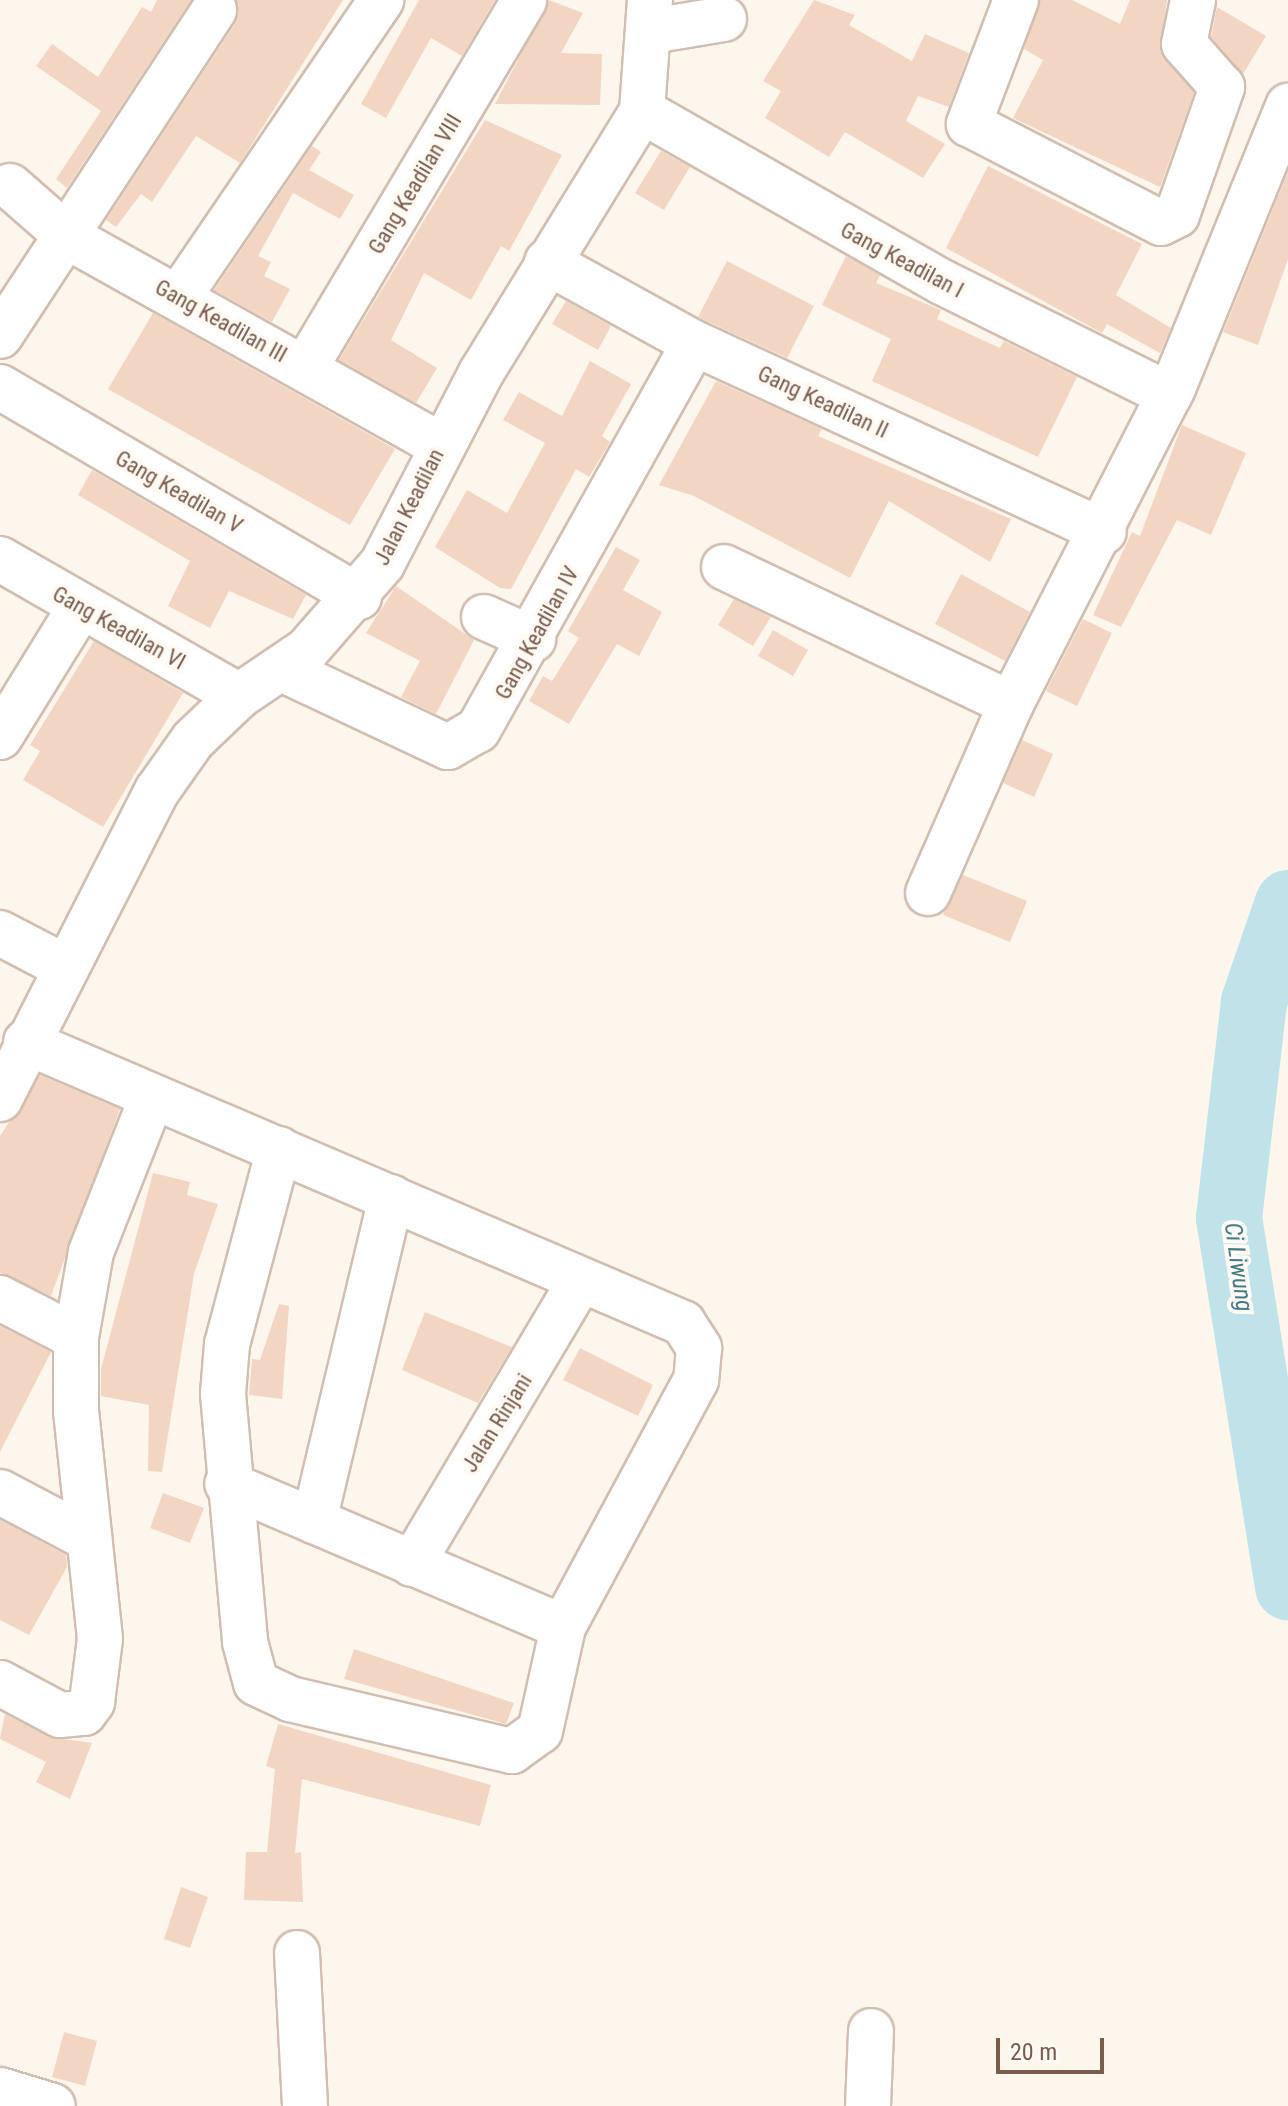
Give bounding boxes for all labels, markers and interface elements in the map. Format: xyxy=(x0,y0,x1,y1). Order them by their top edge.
street label: Gang Keadilan VIII xyxy=(363,109,467,259)
street label: Gang Keadilan I xyxy=(836,217,968,303)
street label: Gang Keadilan III xyxy=(151,274,291,368)
street label: Gang Keadilan II xyxy=(754,360,892,444)
street label: Jalan Keadilan xyxy=(368,444,450,570)
street label: Gang Keadilan V xyxy=(111,445,247,539)
street label: Gang Keadilan IV xyxy=(490,562,584,704)
street label: Gang Keadilan VI xyxy=(48,581,190,675)
water label: Ci Liwung xyxy=(1218,1221,1258,1313)
street label: Jalan Rinjani xyxy=(456,1369,538,1477)
scale bar xyxy=(1000,2022,1108,2072)
text: 20 m xyxy=(1010,2038,1057,2066)

